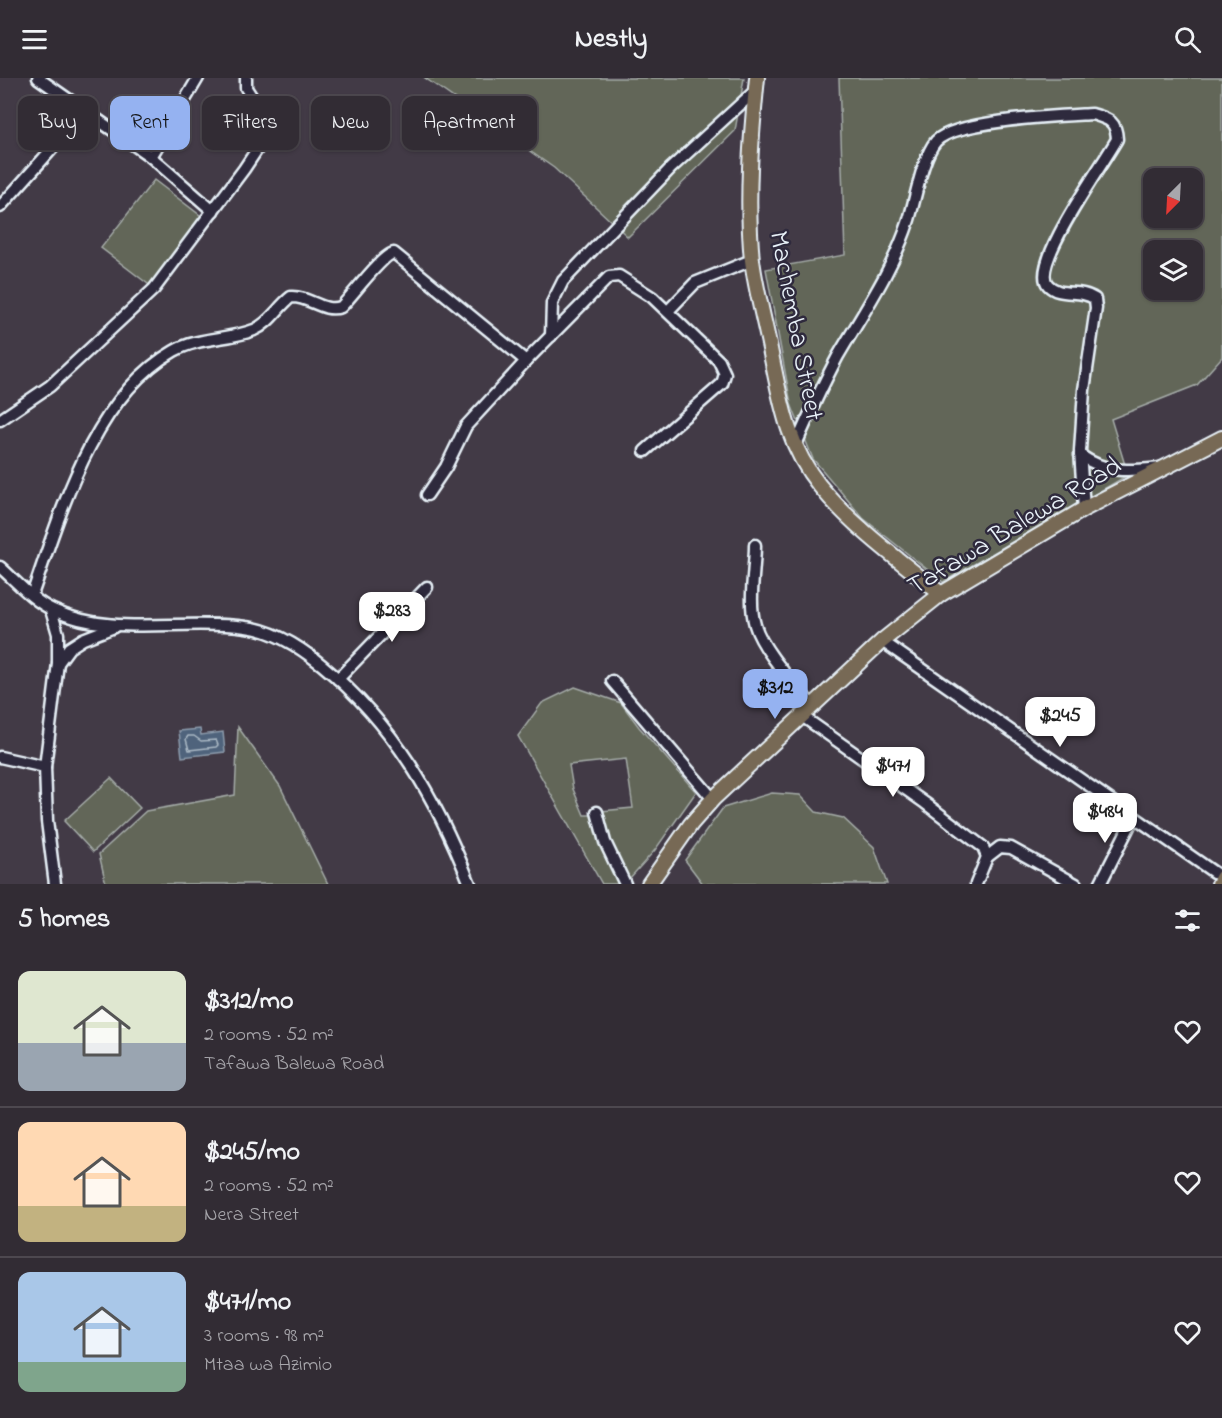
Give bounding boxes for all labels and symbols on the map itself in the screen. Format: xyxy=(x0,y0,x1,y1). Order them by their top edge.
north arrow xyxy=(1143,168,1203,228)
street label: Machemba Street xyxy=(757,228,833,424)
street label: Tafawa Balewa Road xyxy=(901,448,1129,606)
pin: $283 xyxy=(356,592,428,643)
pin: $312 xyxy=(739,669,811,720)
pin: $245 xyxy=(1024,697,1096,748)
pin: $471 xyxy=(857,747,929,798)
pin: $484 xyxy=(1069,793,1141,844)

